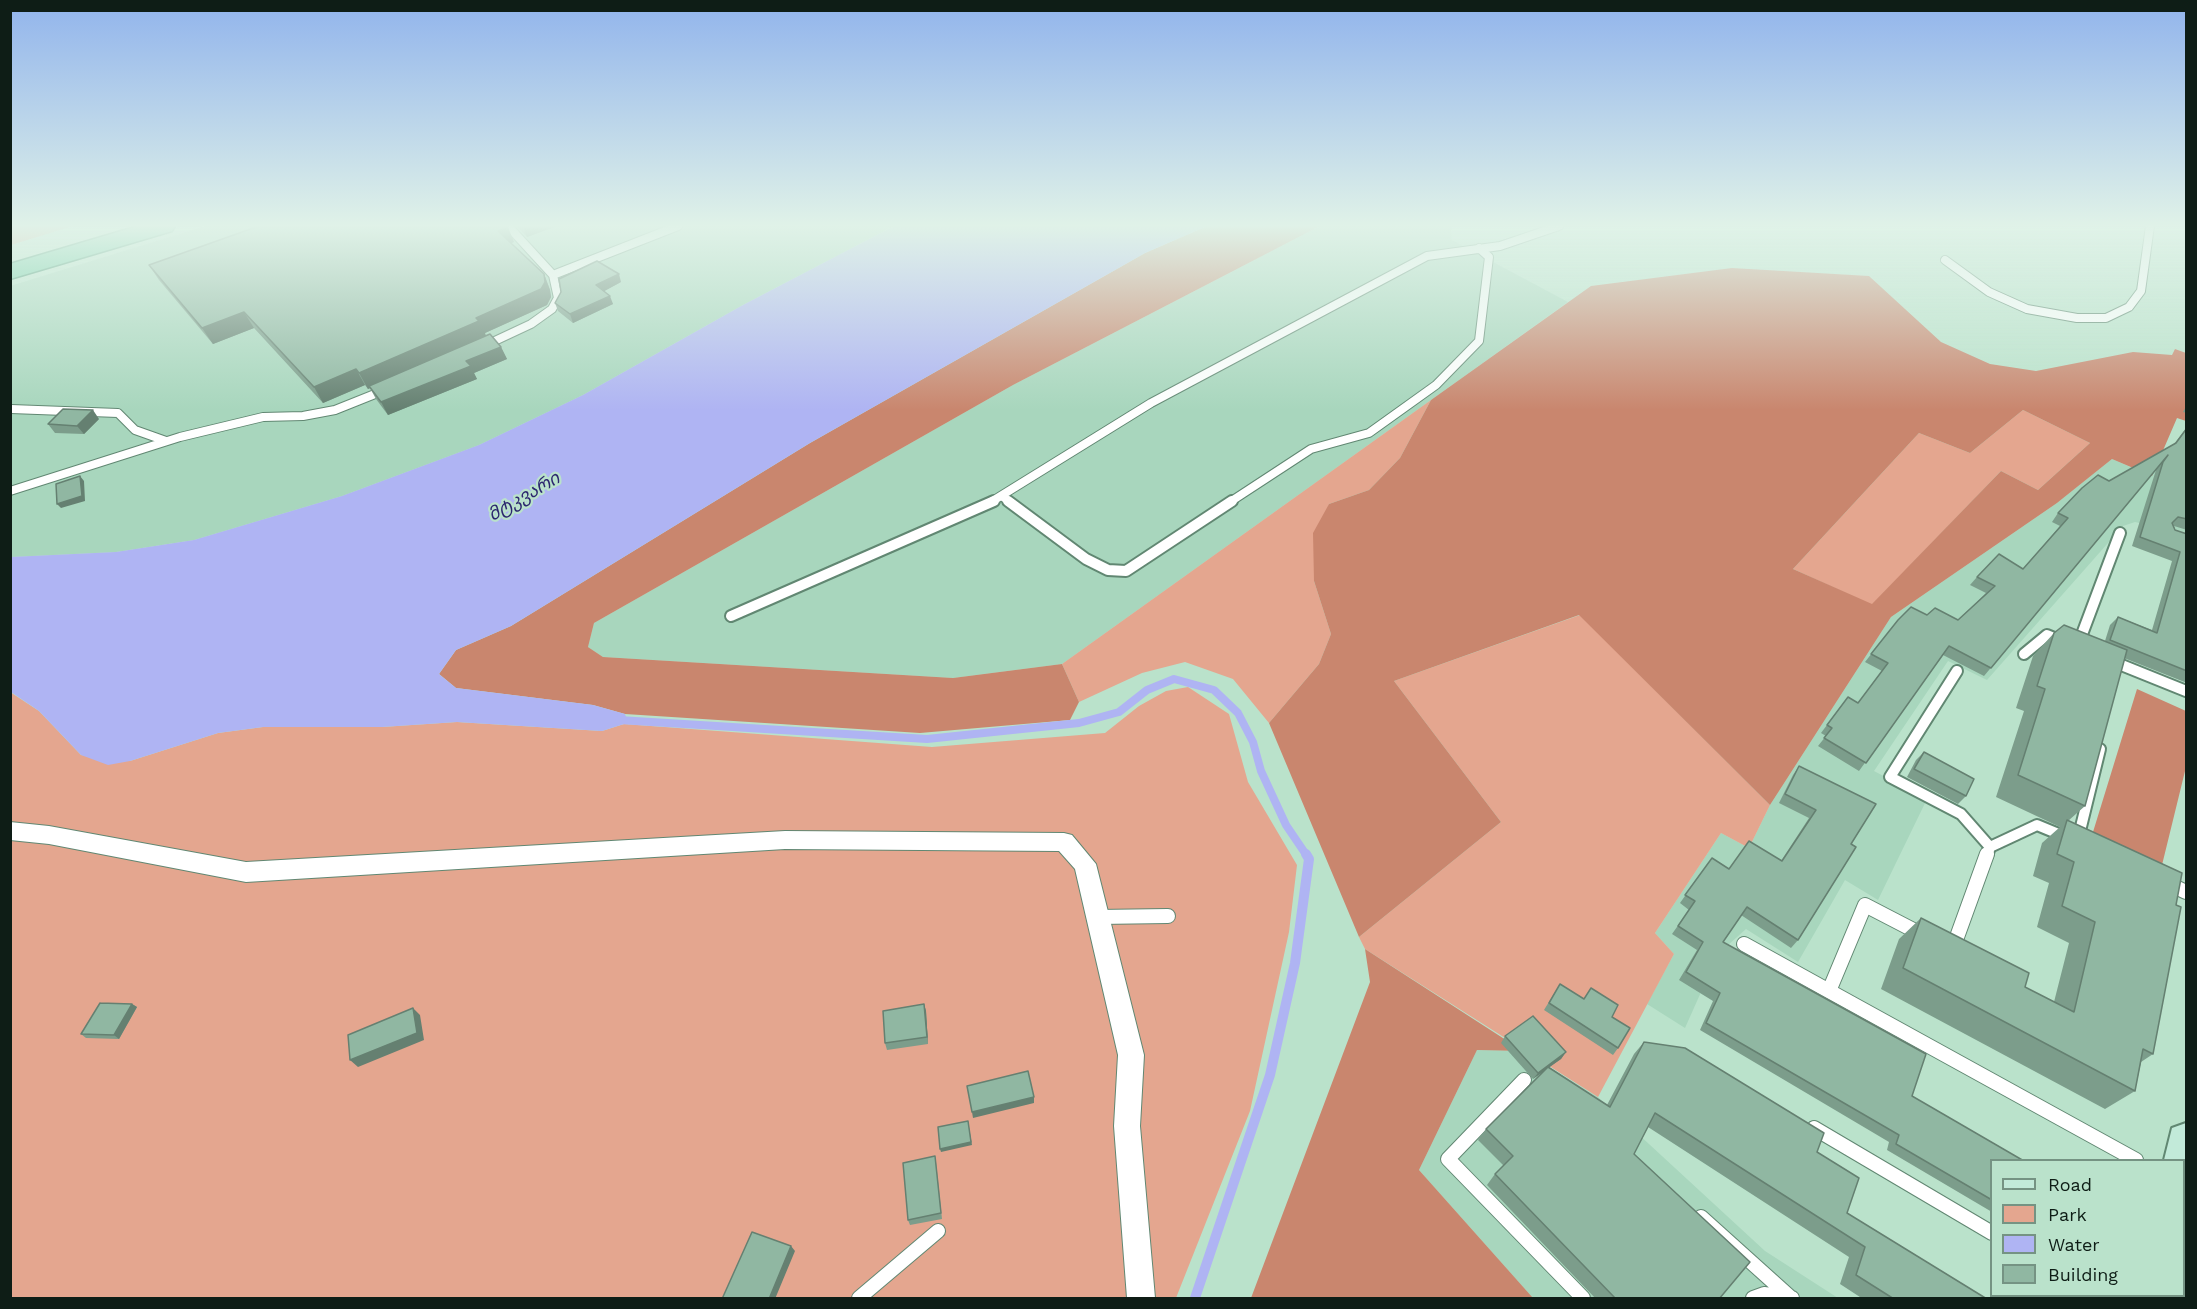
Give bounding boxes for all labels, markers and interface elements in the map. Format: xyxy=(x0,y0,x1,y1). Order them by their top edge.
water label: მტკვარი xyxy=(484,468,564,526)
legend xyxy=(1990,1159,2185,1297)
text: Road xyxy=(2048,1174,2092,1195)
text: Park xyxy=(2048,1204,2087,1225)
text: Water xyxy=(2048,1234,2100,1255)
text: Building xyxy=(2048,1264,2118,1285)

